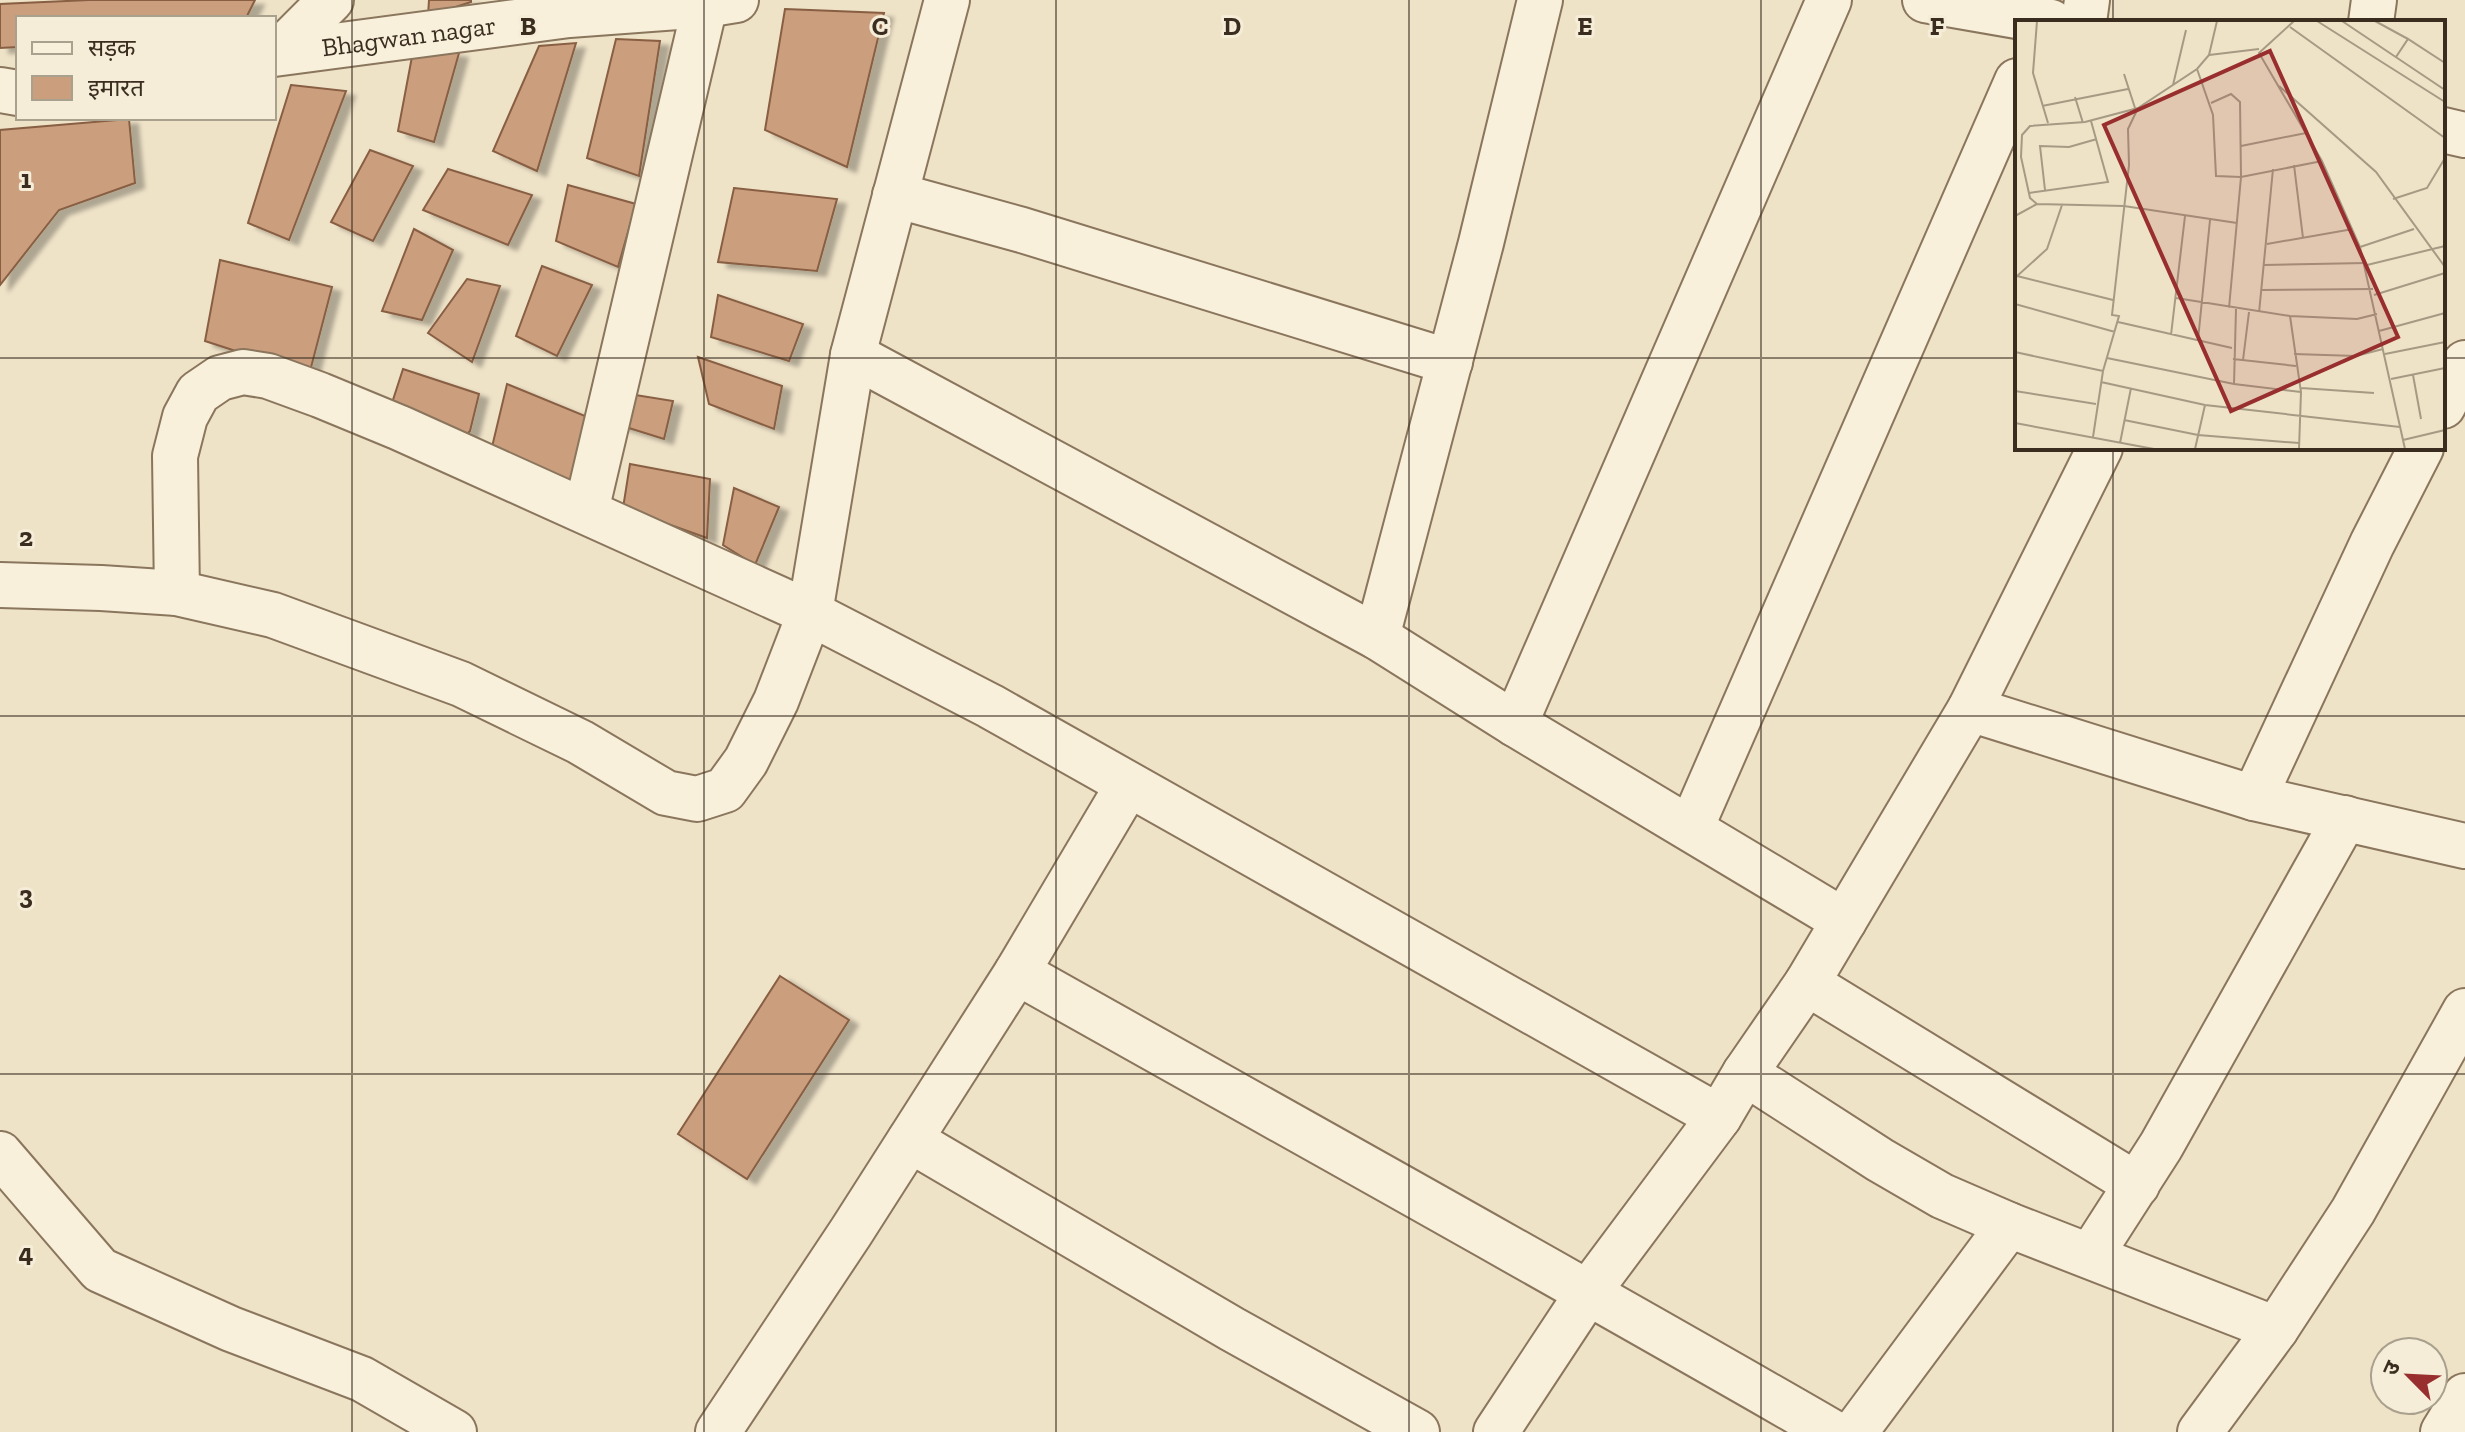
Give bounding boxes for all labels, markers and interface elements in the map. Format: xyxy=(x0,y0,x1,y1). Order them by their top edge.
street label: Bhagwan nagar xyxy=(320,9,498,64)
text: B xyxy=(520,10,536,42)
text: C xyxy=(872,10,888,42)
text: D xyxy=(1223,10,1241,42)
text: E xyxy=(1577,10,1593,42)
text: F xyxy=(1930,10,1945,42)
legend xyxy=(16,16,276,120)
inset map xyxy=(2015,20,2445,450)
text: सड़क xyxy=(88,33,136,62)
text: इमारत xyxy=(88,73,145,102)
text: 1 xyxy=(21,163,32,195)
text: 2 xyxy=(19,521,33,553)
text: 3 xyxy=(19,879,33,911)
text: 4 xyxy=(19,1237,34,1269)
north arrow xyxy=(2369,1336,2449,1416)
text: उ xyxy=(2376,1356,2407,1379)

